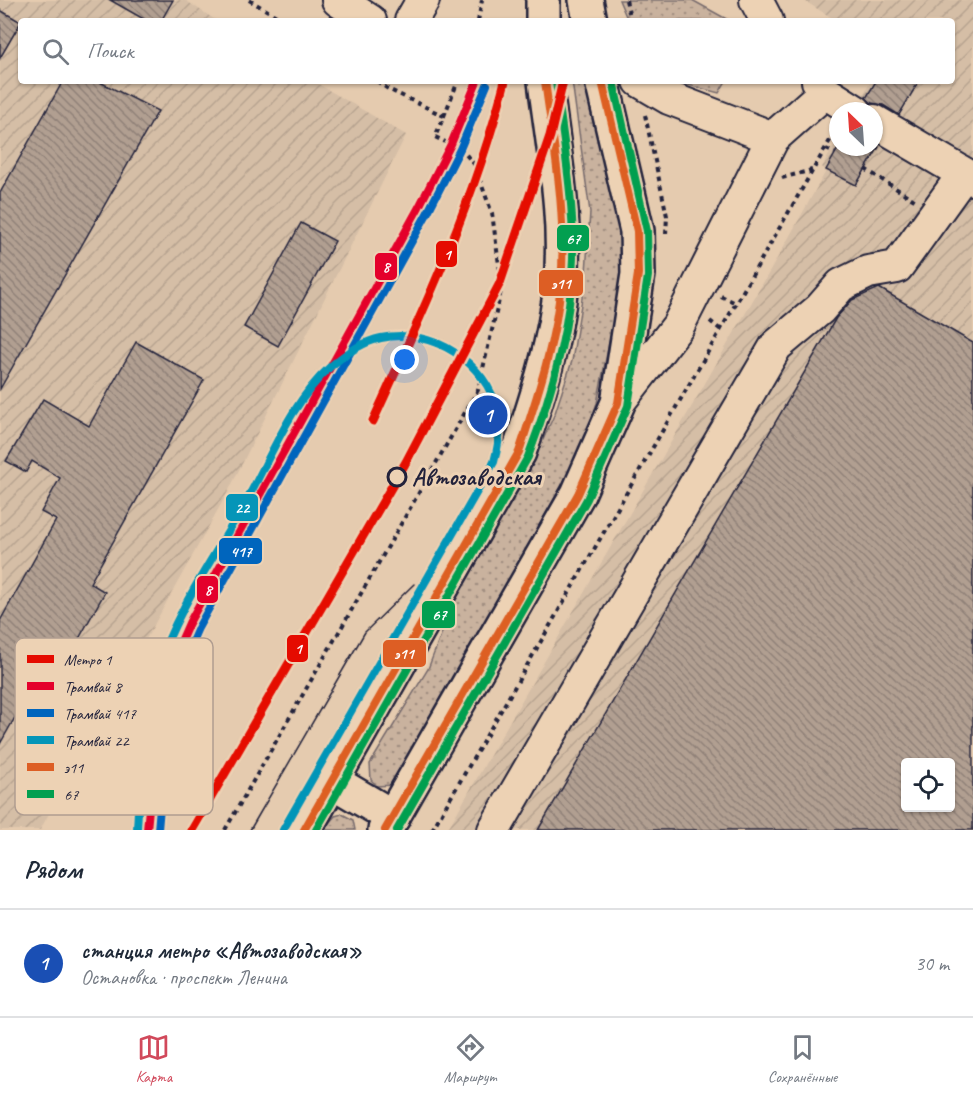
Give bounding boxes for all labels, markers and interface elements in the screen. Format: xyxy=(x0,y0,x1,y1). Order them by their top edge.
search box xyxy=(18,18,955,84)
icon: search xyxy=(39,35,72,68)
text: Поиск xyxy=(87,37,133,65)
north arrow xyxy=(829,102,883,156)
line badge: 67 xyxy=(556,224,590,252)
text: 67 xyxy=(566,229,582,249)
line badge: 1 xyxy=(435,240,458,268)
text: 1 xyxy=(443,245,452,265)
line badge: 8 xyxy=(374,252,398,281)
text: 8 xyxy=(382,257,391,277)
line badge: э11 xyxy=(538,269,584,297)
text: э11 xyxy=(551,274,573,294)
your location xyxy=(390,345,419,374)
pin: 1 xyxy=(468,392,508,438)
place label: Автозаводская xyxy=(412,462,542,492)
marker: Автозаводская xyxy=(387,467,407,487)
line badge: 22 xyxy=(225,493,259,522)
text: 22 xyxy=(235,498,251,518)
line badge: 417 xyxy=(218,537,263,565)
text: 417 xyxy=(230,542,254,562)
line badge: 8 xyxy=(196,575,219,604)
text: 8 xyxy=(204,580,213,600)
line badge: 67 xyxy=(421,600,456,629)
text: 67 xyxy=(432,605,448,625)
line badge: 1 xyxy=(286,634,309,663)
legend xyxy=(15,638,213,815)
text: 1 xyxy=(294,639,303,659)
line badge: э11 xyxy=(382,639,427,668)
text: э11 xyxy=(394,644,416,664)
text: Метро 1 xyxy=(64,650,112,670)
text: Трамвай 8 xyxy=(64,677,123,697)
text: Трамвай 417 xyxy=(64,704,137,724)
text: Трамвай 22 xyxy=(64,731,130,751)
text: э11 xyxy=(64,758,84,778)
map controls xyxy=(901,758,955,812)
button: locate xyxy=(901,758,955,812)
text: 67 xyxy=(64,785,79,805)
text: Рядом xyxy=(24,853,82,886)
text: станция метро «Автозаводская» xyxy=(81,937,362,965)
text: 1 xyxy=(39,951,48,976)
text: 30 m xyxy=(915,951,949,976)
text: Остановка · проспект Ленина xyxy=(81,965,287,990)
tab: Карта xyxy=(136,1031,172,1087)
tab: Маршрут xyxy=(444,1031,496,1087)
tab: Сохранённые xyxy=(768,1031,837,1087)

